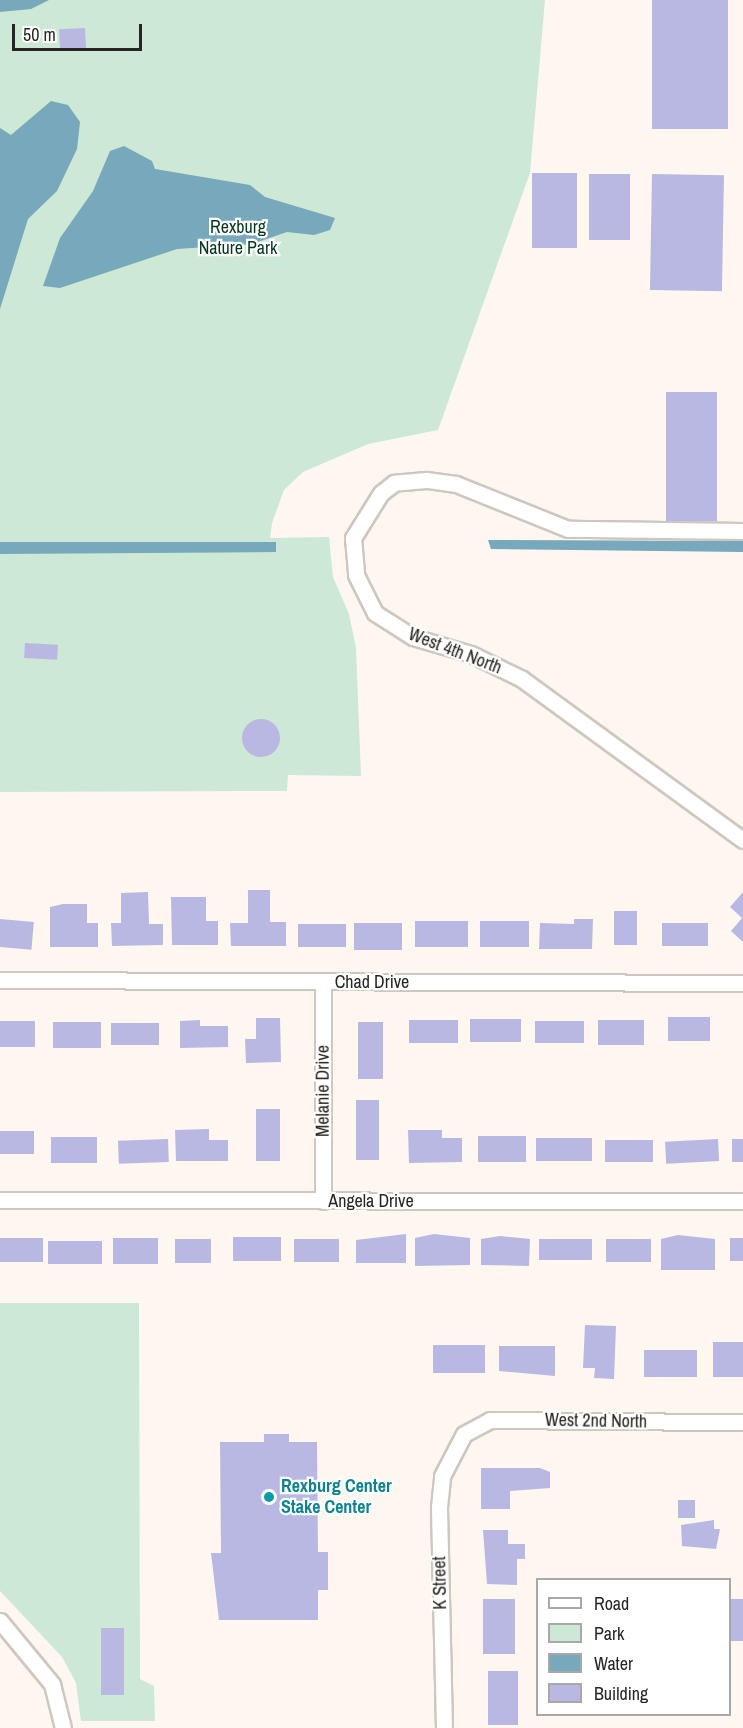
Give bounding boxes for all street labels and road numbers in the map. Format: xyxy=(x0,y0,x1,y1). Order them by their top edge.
street label: West 4th North xyxy=(405,623,505,679)
street label: Chad Drive xyxy=(335,971,409,993)
street label: Melanie Drive xyxy=(312,1045,334,1137)
street label: Angela Drive xyxy=(328,1190,414,1212)
street label: West 2nd North xyxy=(545,1409,647,1433)
street label: K Street xyxy=(429,1556,451,1610)

